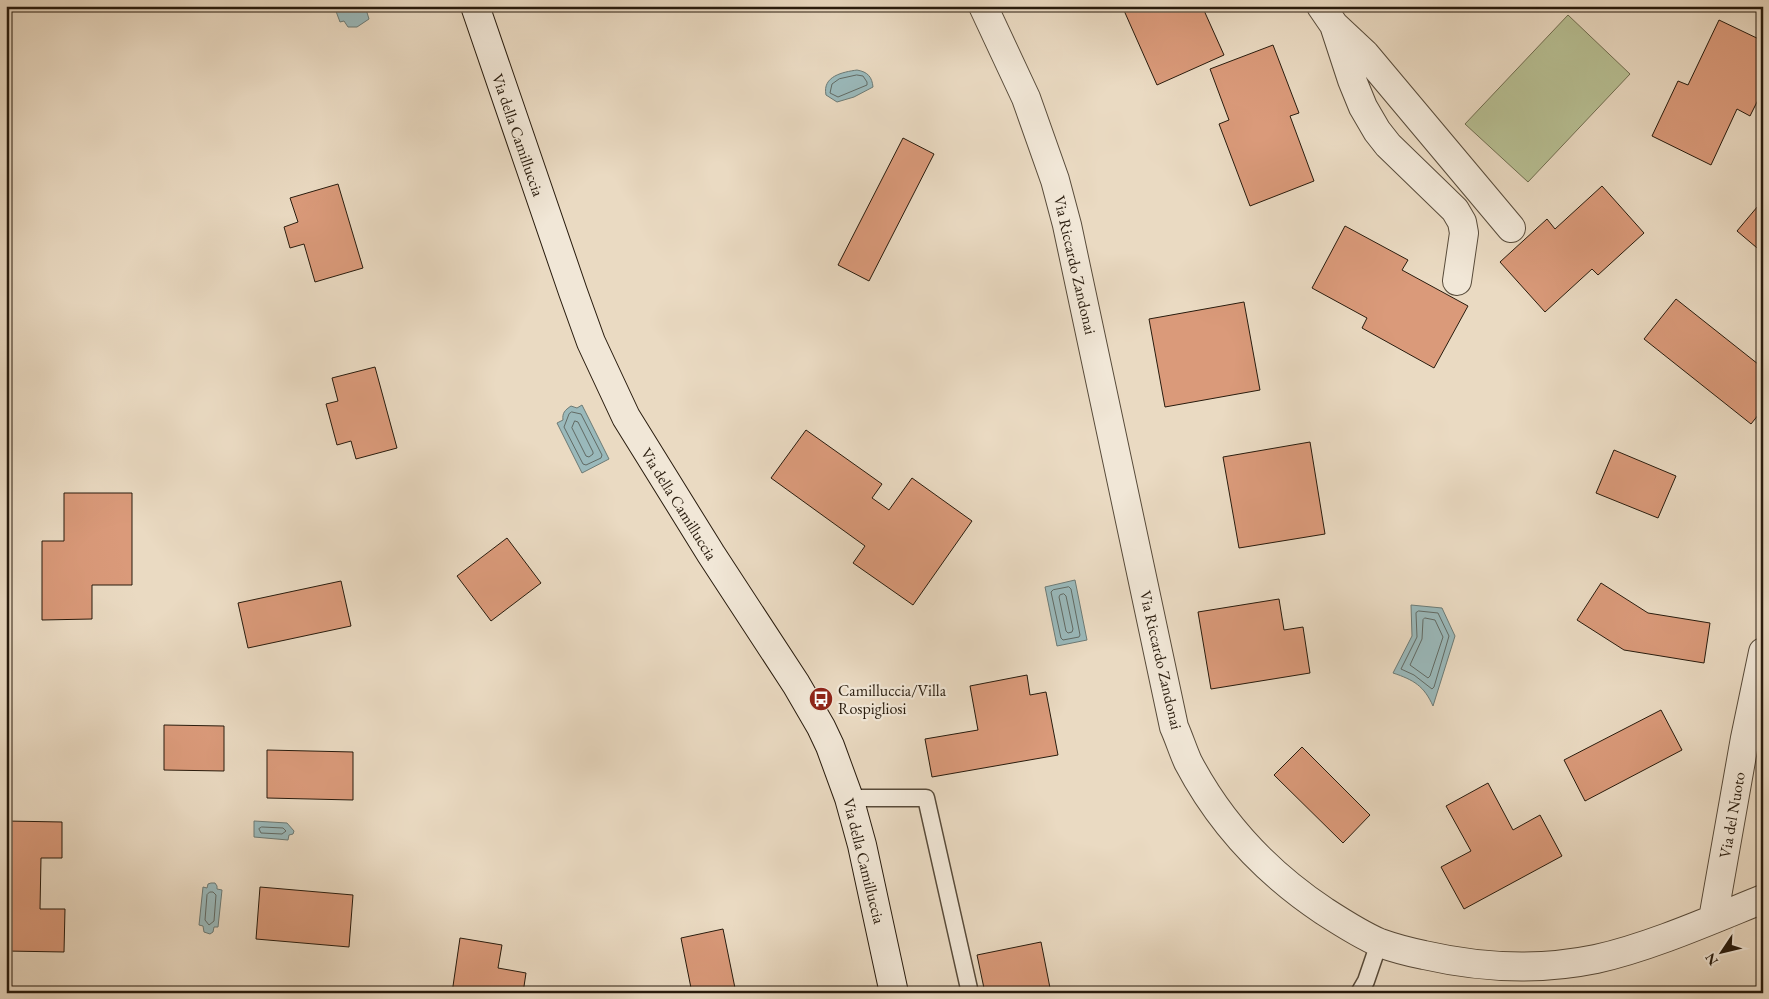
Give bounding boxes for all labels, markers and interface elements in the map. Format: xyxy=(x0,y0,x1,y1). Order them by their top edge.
street label: Via della Camilluccia xyxy=(487,71,549,200)
street label: Via Riccardo Zandonai xyxy=(1049,193,1101,337)
street label: Via della Camilluccia xyxy=(636,444,722,565)
street label: Via Riccardo Zandonai xyxy=(1135,588,1187,732)
place label: Camilluccia/Villa Rospigliosi xyxy=(838,680,947,719)
bus stop icon: Camilluccia/Villa Rospigliosi xyxy=(808,686,834,712)
street label: Via del Nuoto xyxy=(1714,770,1750,860)
street label: Via della Camilluccia xyxy=(838,796,890,927)
north arrow xyxy=(1696,926,1746,976)
text: N xyxy=(1700,949,1722,969)

